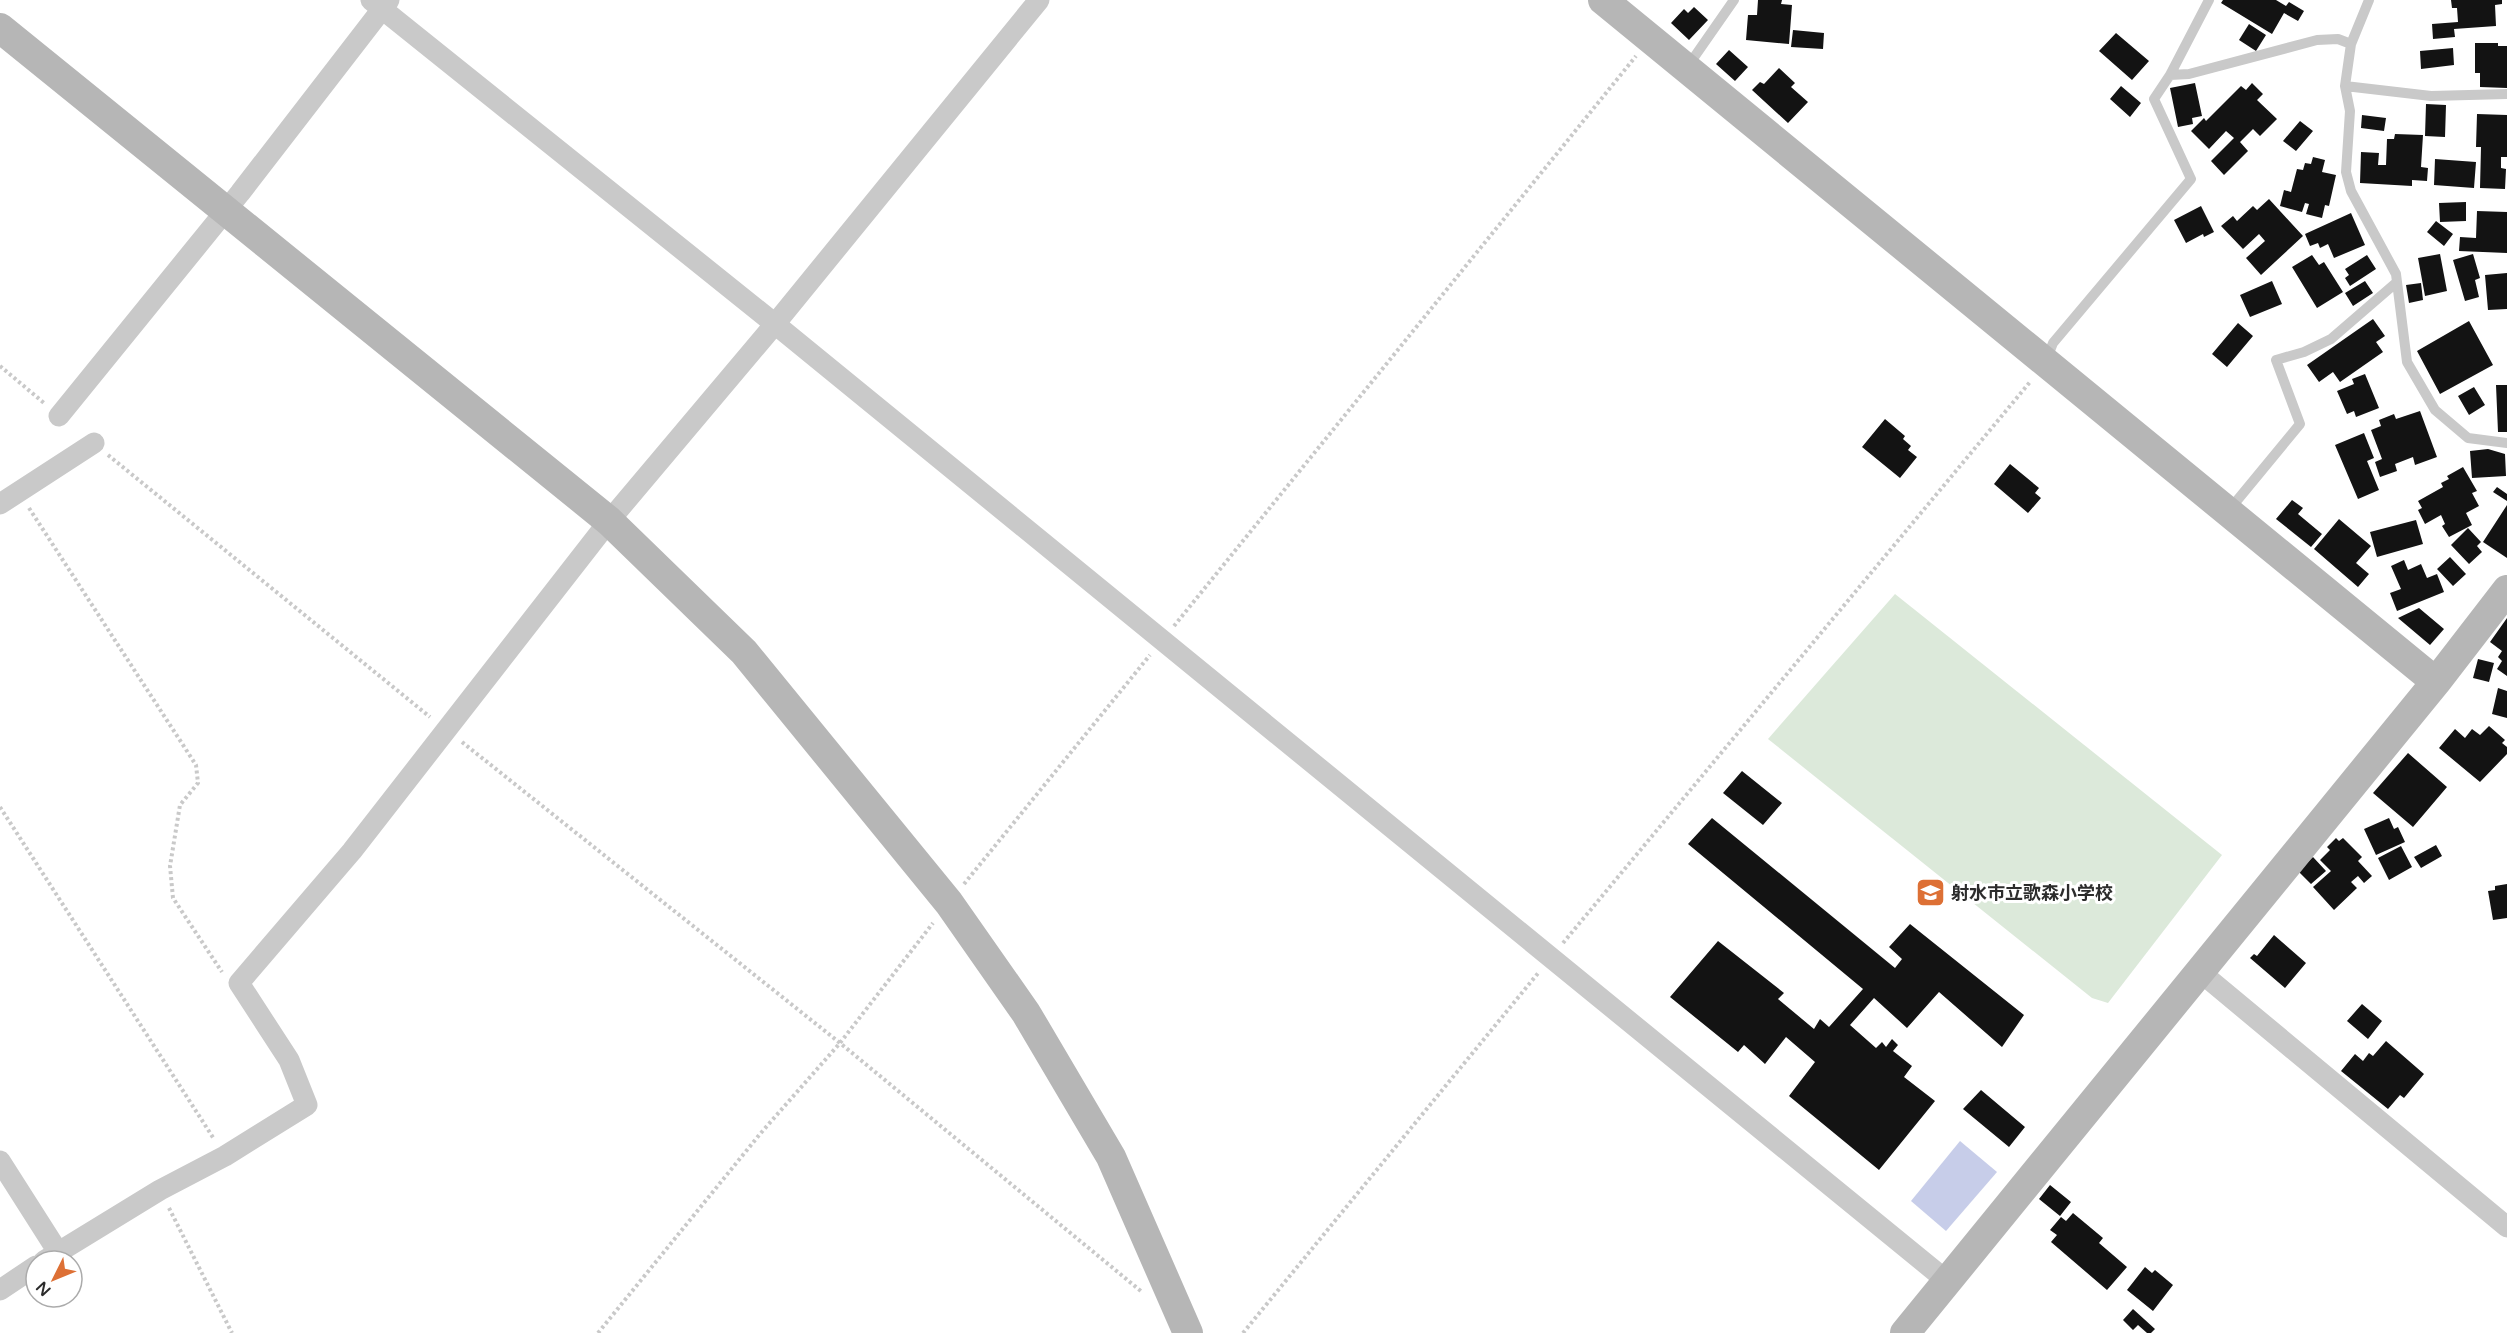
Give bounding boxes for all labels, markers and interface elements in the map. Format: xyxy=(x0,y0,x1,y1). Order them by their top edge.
school or university icon: 射水市立歌森小学校 xyxy=(1914,877,1946,909)
place label: 射水市立歌森小学校 xyxy=(1951,882,2113,904)
north arrow xyxy=(24,1249,84,1309)
text: N xyxy=(32,1277,55,1300)

